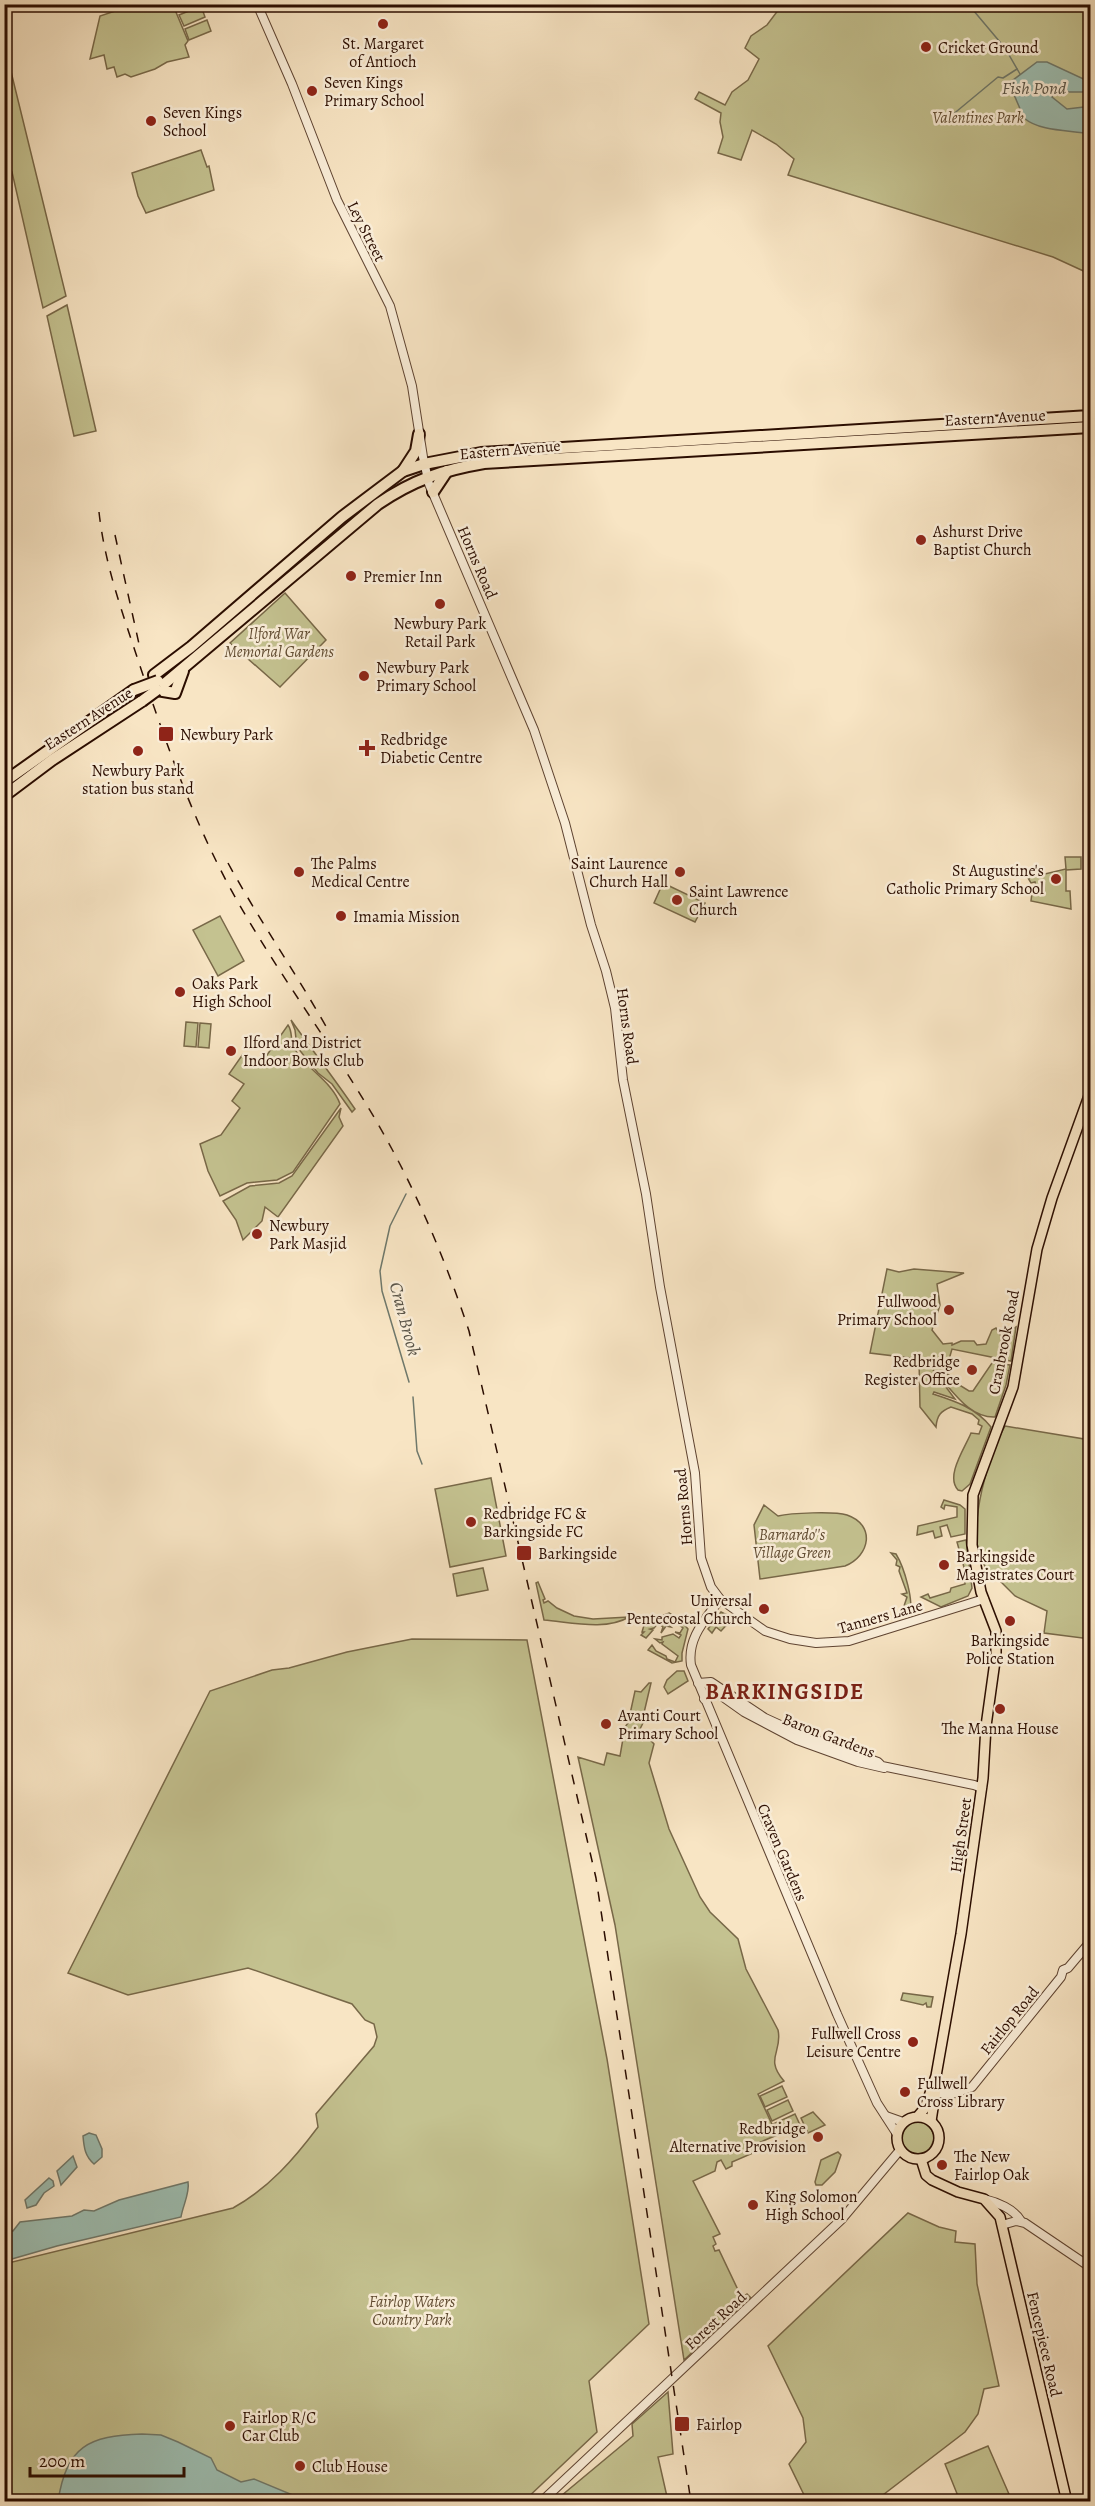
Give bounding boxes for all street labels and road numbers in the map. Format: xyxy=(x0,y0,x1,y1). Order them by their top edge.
street label: Ley Street xyxy=(342,198,391,265)
street label: Eastern Avenue xyxy=(944,404,1046,432)
street label: Eastern Avenue xyxy=(459,435,561,465)
street label: Horns Road xyxy=(452,522,503,603)
street label: Eastern Avenue xyxy=(40,682,137,756)
street label: Horns Road xyxy=(611,986,643,1066)
street label: Cranbrook Road xyxy=(983,1287,1025,1396)
street label: Horns Road xyxy=(670,1467,698,1546)
street label: Tanners Lane xyxy=(835,1594,925,1640)
street label: Baron Gardens xyxy=(779,1708,878,1764)
street label: High Street xyxy=(945,1796,977,1874)
street label: Craven Gardens xyxy=(752,1800,812,1904)
street label: Fairlop Road xyxy=(975,1981,1045,2060)
street label: Forest Road xyxy=(680,2286,752,2355)
street label: Fencepiece Road xyxy=(1021,2289,1067,2399)

